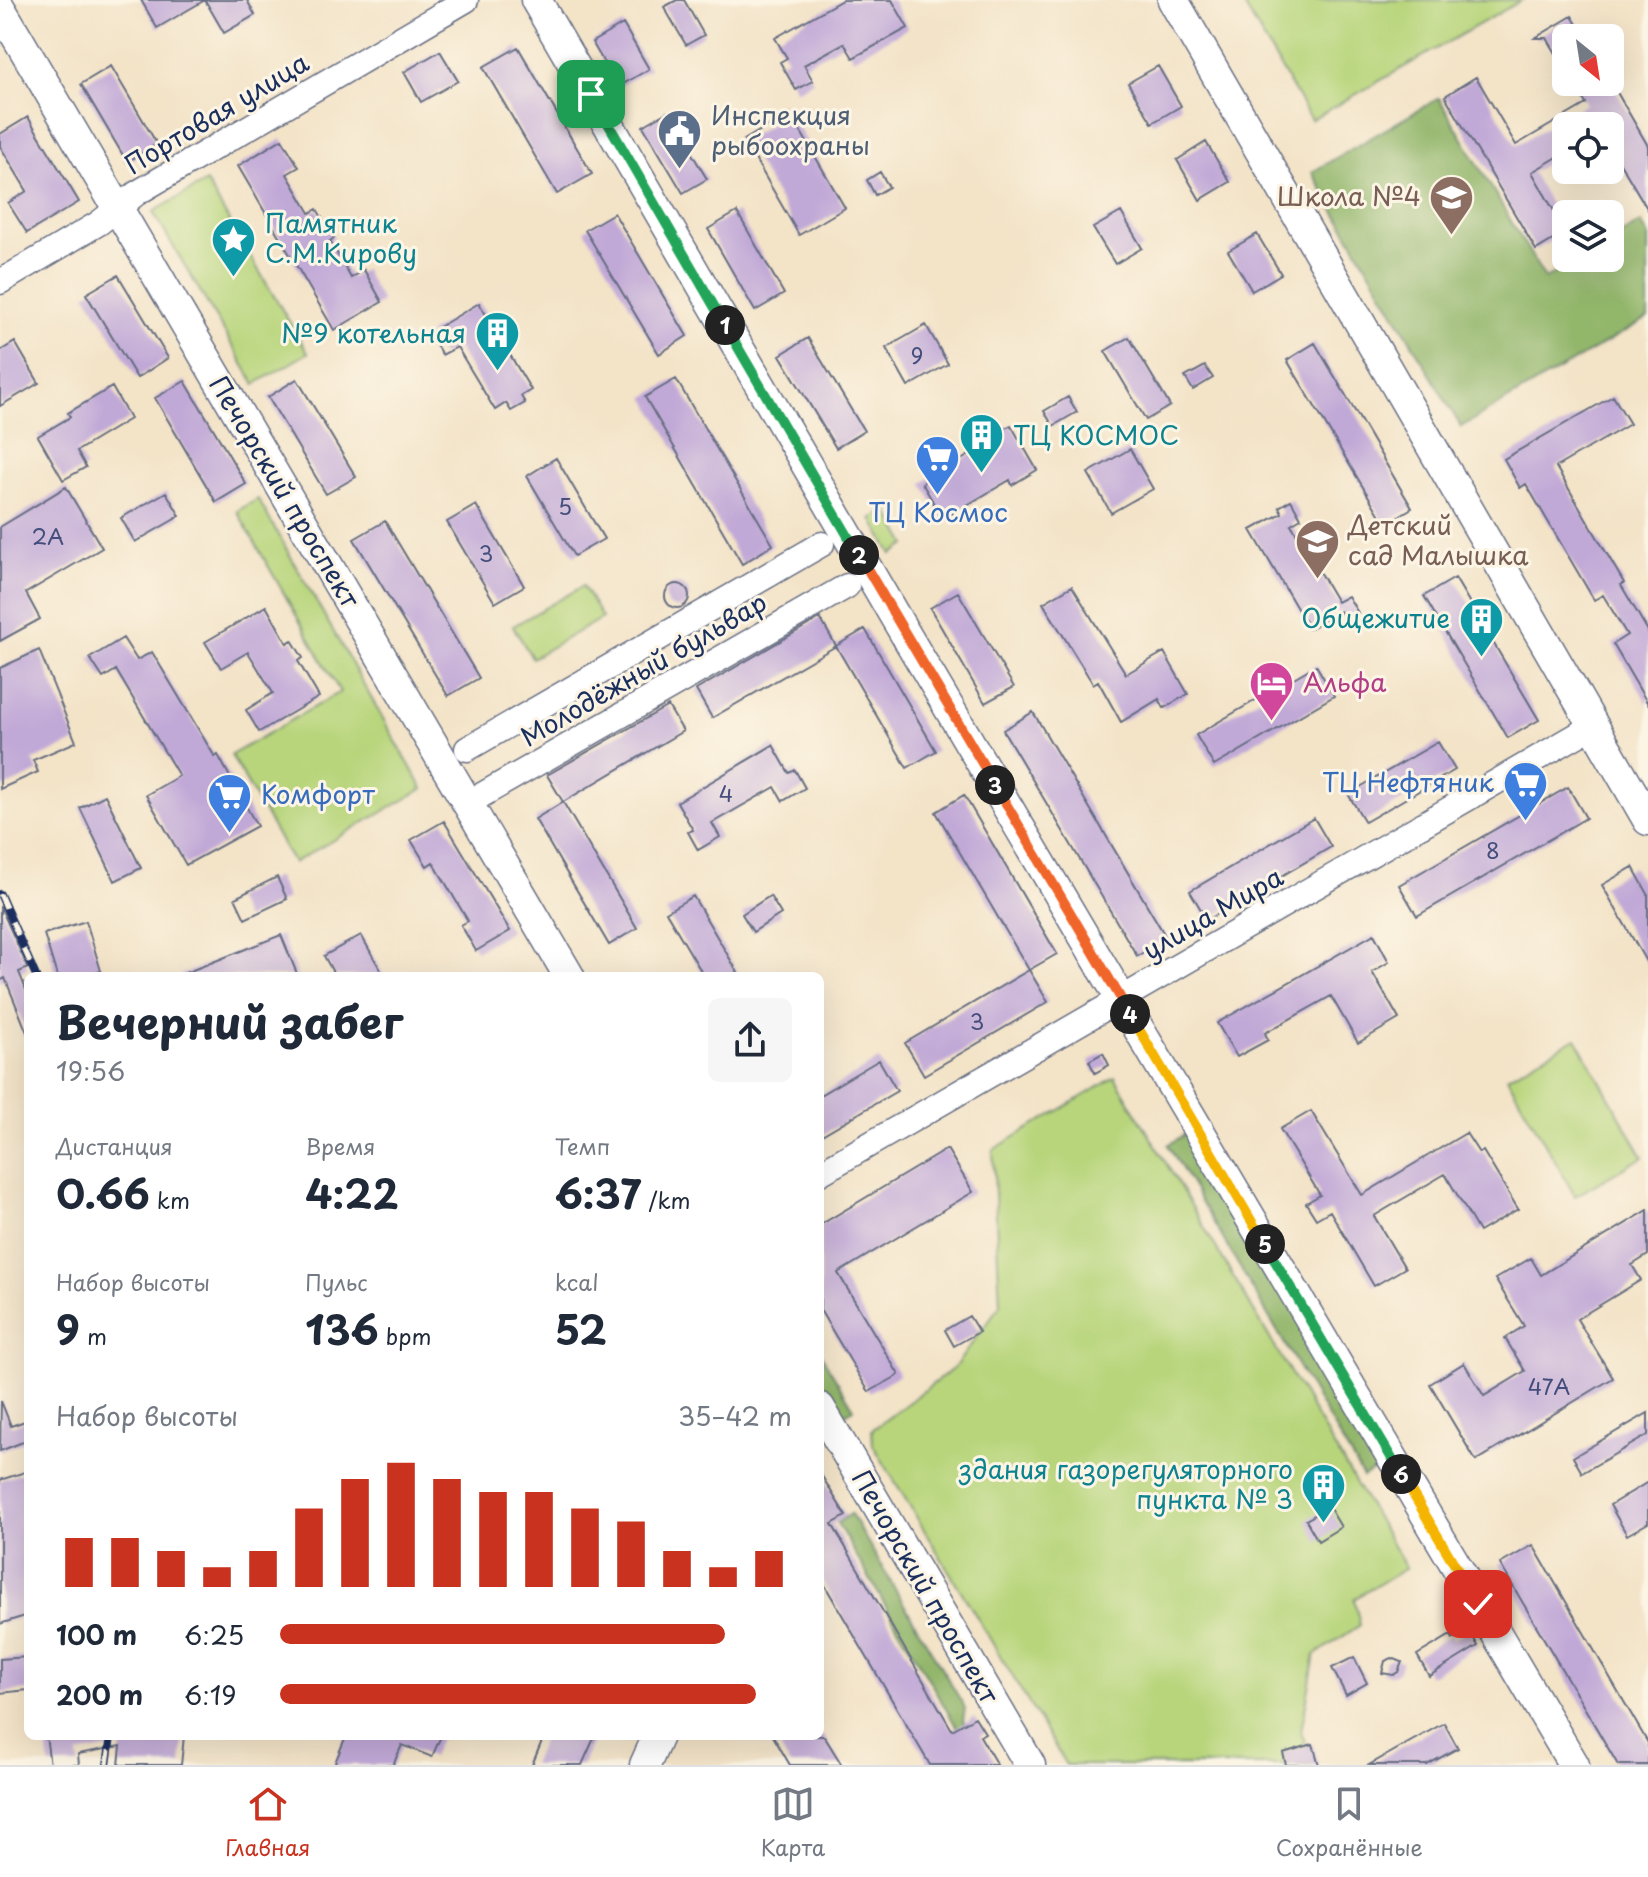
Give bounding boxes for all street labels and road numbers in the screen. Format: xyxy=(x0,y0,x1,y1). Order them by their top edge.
street label: Портовая улица xyxy=(117,42,316,183)
street label: Печорский проспект xyxy=(200,368,370,615)
street label: Молодёжный бульвар xyxy=(513,582,774,755)
street label: улица Мира xyxy=(1135,856,1290,969)
street label: Печорский проспект xyxy=(843,1462,1009,1711)

